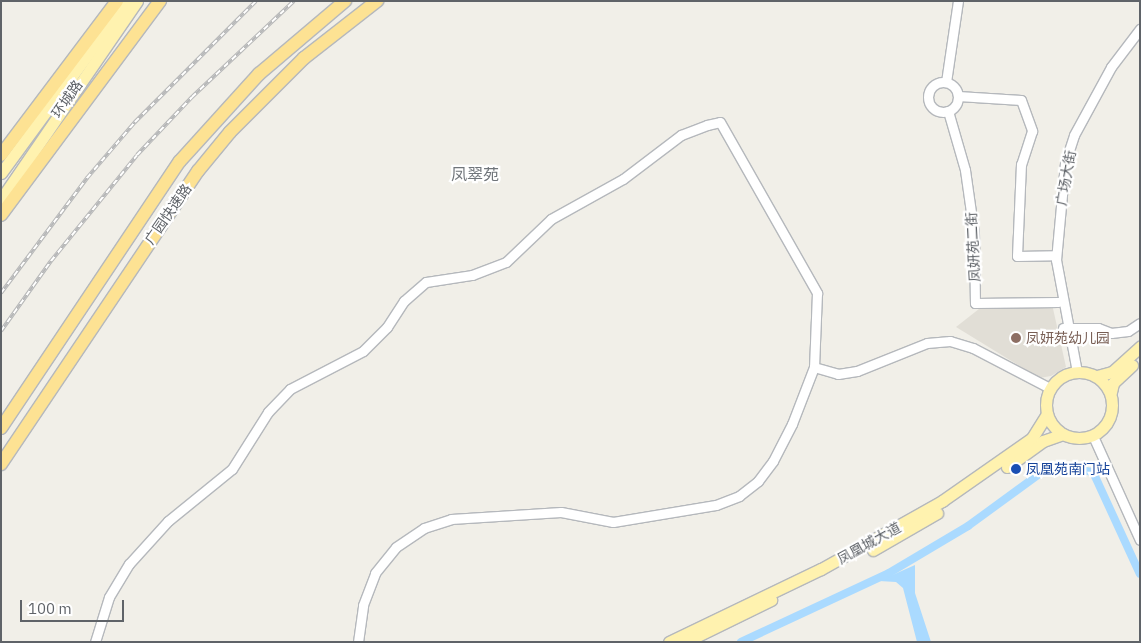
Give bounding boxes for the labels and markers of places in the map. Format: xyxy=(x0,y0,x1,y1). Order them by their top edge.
place label: 凤妍苑幼儿园 xyxy=(1026,330,1110,346)
marker: 凤妍苑幼儿园 xyxy=(1010,332,1022,344)
place label: 凤凰苑南门站 xyxy=(1026,461,1110,477)
marker: 凤凰苑南门站 xyxy=(1010,463,1022,475)

